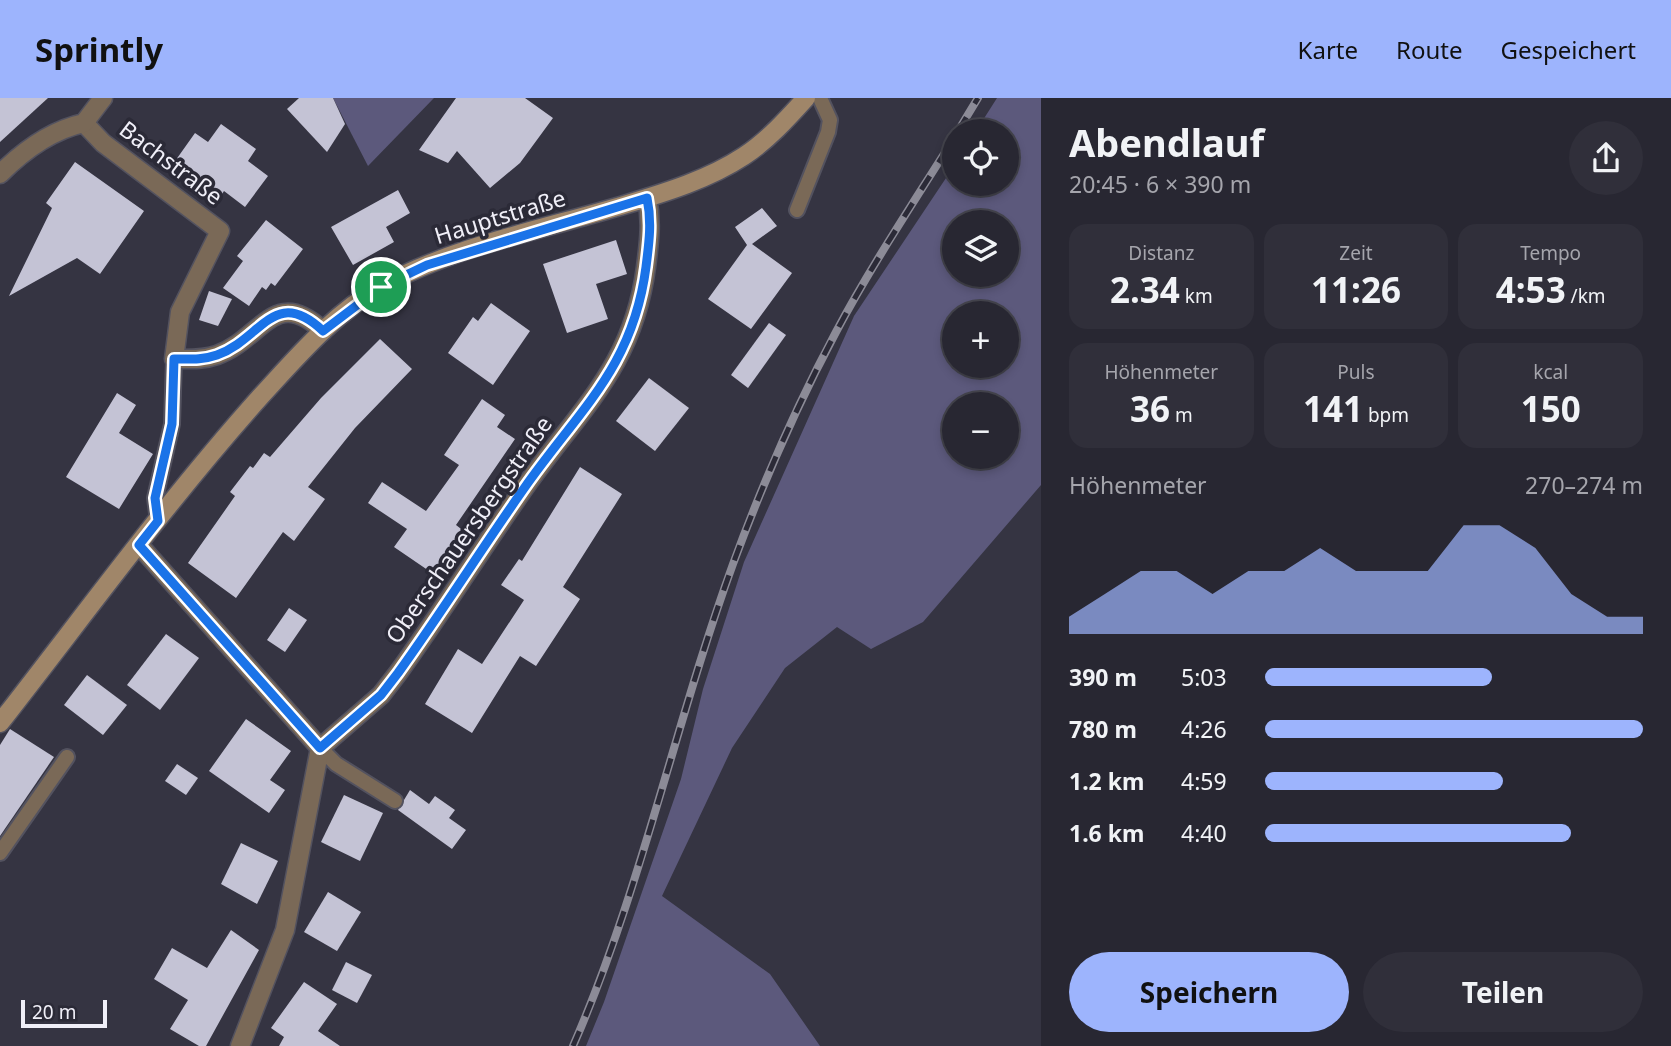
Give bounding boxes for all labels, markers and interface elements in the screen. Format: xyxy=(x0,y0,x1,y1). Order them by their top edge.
text: Sprintly xyxy=(35,27,163,72)
text: Karte xyxy=(1298,33,1358,66)
text: Route xyxy=(1396,33,1463,66)
text: Gespeichert xyxy=(1501,33,1636,66)
street label: Bachstraße xyxy=(113,113,230,212)
text: Abendlauf xyxy=(1069,116,1264,168)
map controls xyxy=(942,119,1019,469)
button: locate xyxy=(942,119,1019,196)
button: share xyxy=(1569,121,1643,195)
text: 20:45 · 6 × 390 m xyxy=(1069,168,1251,200)
street label: Hauptstraße xyxy=(430,181,569,251)
button: layers xyxy=(942,210,1019,287)
text: Distanz xyxy=(1128,240,1194,266)
text: Zeit xyxy=(1339,240,1373,266)
text: Tempo xyxy=(1520,240,1581,266)
pin xyxy=(351,257,411,317)
text: 2.34 xyxy=(1110,266,1180,313)
text: 11:26 xyxy=(1311,266,1401,313)
text: 4:53 xyxy=(1496,266,1566,313)
icon: arrive xyxy=(362,268,400,306)
text: km xyxy=(1180,283,1213,309)
text: /km xyxy=(1566,283,1606,309)
button: + xyxy=(942,301,1019,378)
text: Höhenmeter xyxy=(1104,359,1218,385)
text: Puls xyxy=(1337,359,1375,385)
text: kcal xyxy=(1533,359,1568,385)
text: 36 xyxy=(1130,385,1170,432)
text: 141 xyxy=(1303,385,1363,432)
text: 150 xyxy=(1521,385,1581,432)
button: − xyxy=(942,392,1019,469)
text: m xyxy=(1170,402,1193,428)
text: bpm xyxy=(1363,402,1409,428)
street label: Oberschauersbergstraße xyxy=(377,409,559,649)
text: Höhenmeter xyxy=(1069,469,1207,501)
text: 270–274 m xyxy=(1525,469,1643,501)
text: 390 m xyxy=(1069,661,1137,693)
text: 5:03 xyxy=(1181,661,1227,693)
text: 780 m xyxy=(1069,713,1137,745)
text: 4:26 xyxy=(1181,713,1227,745)
text: 1.2 km xyxy=(1069,765,1144,797)
text: 4:59 xyxy=(1181,765,1227,797)
text: 1.6 km xyxy=(1069,817,1144,849)
text: 4:40 xyxy=(1181,817,1227,849)
button: Speichern xyxy=(1069,952,1349,1032)
button: Teilen xyxy=(1363,952,1643,1032)
scale bar xyxy=(21,997,107,1029)
text: 20 m xyxy=(32,999,76,1025)

